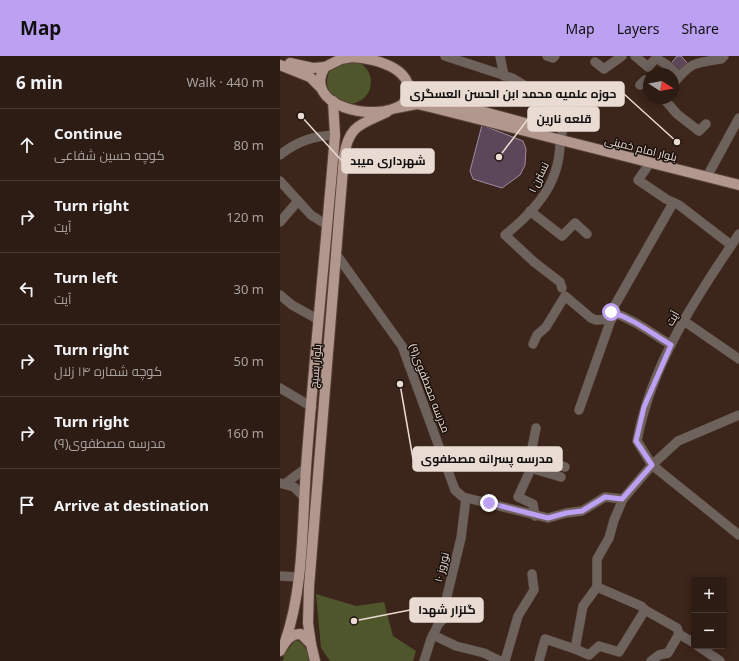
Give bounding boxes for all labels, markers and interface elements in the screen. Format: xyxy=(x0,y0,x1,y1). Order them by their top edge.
text: Map xyxy=(20,15,61,41)
text: Map xyxy=(566,19,595,38)
text: Layers xyxy=(617,19,659,38)
text: Share xyxy=(681,19,719,38)
north arrow xyxy=(643,68,679,104)
text: 6 min xyxy=(16,71,63,94)
text: Walk · 440 m xyxy=(186,73,264,91)
callout: حوزه علمیه محمد ابن الحسن العسگری xyxy=(401,82,624,106)
text: حوزه علمیه محمد ابن الحسن العسگری xyxy=(410,85,617,102)
callout: قلعه نارین xyxy=(528,107,599,131)
text: قلعه نارین xyxy=(536,110,592,127)
text: Continue xyxy=(54,123,122,143)
street label: بلوار امام خمینی xyxy=(603,132,679,165)
icon: ahead xyxy=(16,134,38,156)
text: 80 m xyxy=(234,136,264,154)
text: کوچه حسین شفاعی xyxy=(54,146,165,164)
callout: شهرداری میبد xyxy=(342,149,434,173)
text: شهرداری میبد xyxy=(350,152,426,169)
street label: نسترن ۱ xyxy=(524,159,552,195)
text: Turn right xyxy=(54,195,129,215)
icon: right xyxy=(16,206,38,228)
text: 120 m xyxy=(226,208,264,226)
text: آیت xyxy=(54,218,72,236)
text: Turn left xyxy=(54,267,118,287)
icon: left xyxy=(16,278,38,300)
text: 30 m xyxy=(234,280,264,298)
text: آیت xyxy=(54,290,72,308)
route start xyxy=(602,303,620,321)
street label: آیت xyxy=(662,308,682,328)
text: Turn right xyxy=(54,339,129,359)
street label: مدرسه مصطفوی(۹) xyxy=(406,341,454,435)
street label: بلوار بسیج xyxy=(306,343,325,389)
icon: right xyxy=(16,350,38,372)
text: 50 m xyxy=(234,352,264,370)
text: کوچه شماره ۱۴ زلال xyxy=(54,362,162,380)
text: Turn right xyxy=(54,411,129,431)
icon: right xyxy=(16,422,38,444)
text: 160 m xyxy=(226,424,264,442)
text: مدرسه مصطفوی(۹) xyxy=(54,434,166,452)
callout: مدرسه پسرانه مصطفوی xyxy=(413,447,562,471)
text: مدرسه پسرانه مصطفوی xyxy=(421,450,553,468)
icon: arrive xyxy=(16,494,38,516)
route end xyxy=(480,494,498,512)
text: Arrive at destination xyxy=(54,495,209,515)
street label: نوروز ۱۰ xyxy=(430,551,452,583)
map controls xyxy=(691,577,727,649)
button: + xyxy=(691,577,727,613)
callout: گلزار شهدا xyxy=(410,598,483,622)
text: گلزار شهدا xyxy=(418,601,476,618)
button: − xyxy=(691,613,727,649)

